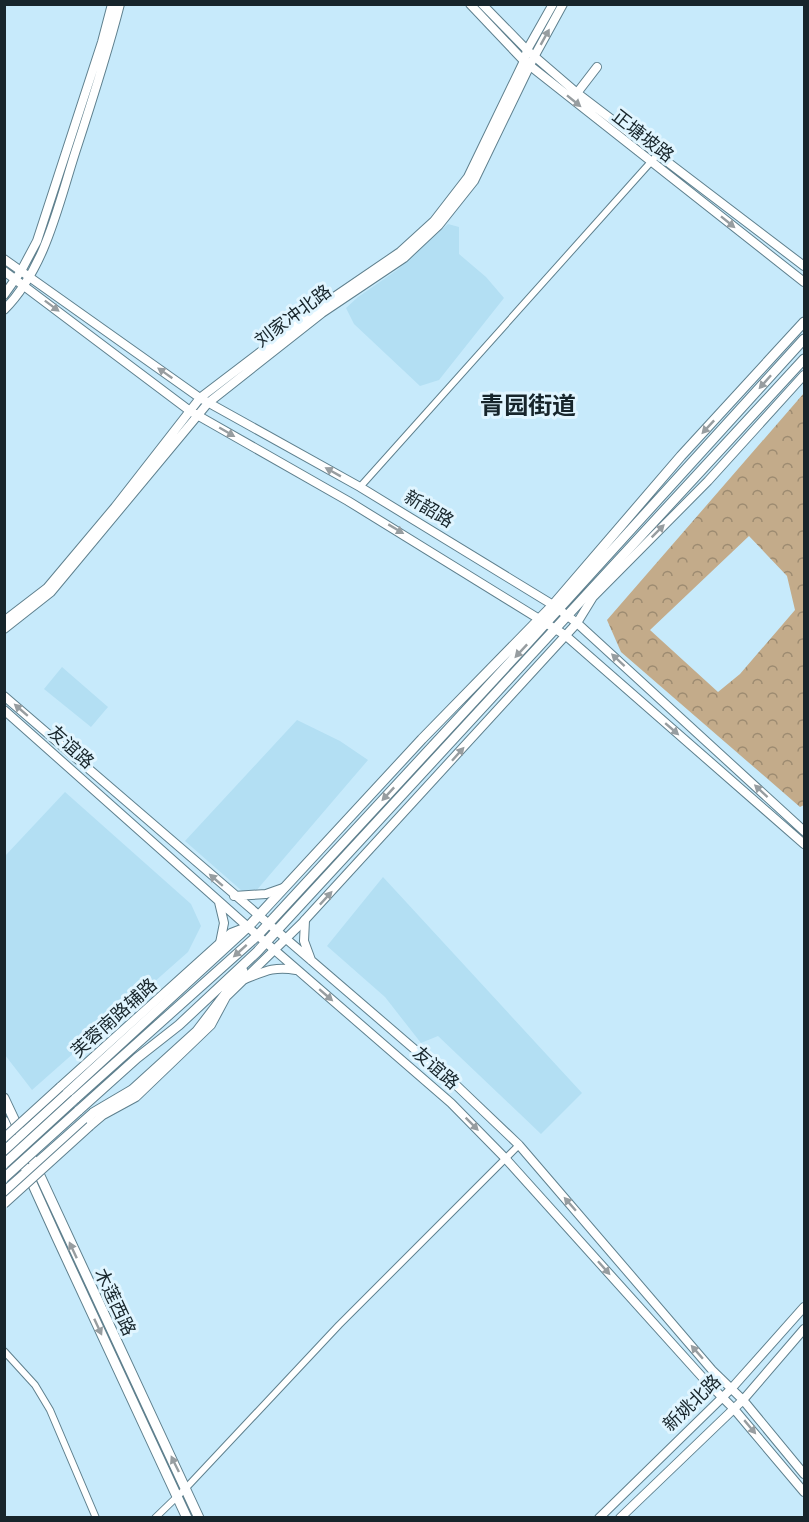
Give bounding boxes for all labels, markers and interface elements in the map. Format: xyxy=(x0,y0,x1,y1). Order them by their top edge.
one-way arrow xyxy=(540,28,550,45)
one-way arrow xyxy=(566,95,582,108)
street label: 正塘坡路 xyxy=(607,104,679,168)
one-way arrow xyxy=(720,215,735,227)
street label: 刘家冲北路 xyxy=(249,279,337,353)
one-way arrow xyxy=(43,300,59,312)
one-way arrow xyxy=(157,368,173,379)
one-way arrow xyxy=(758,375,772,390)
district label: 青园街道 xyxy=(480,388,576,423)
one-way arrow xyxy=(702,419,715,434)
one-way arrow xyxy=(219,427,236,437)
one-way arrow xyxy=(324,467,341,477)
street label: 新韶路 xyxy=(399,484,459,534)
one-way arrow xyxy=(388,524,404,535)
one-way arrow xyxy=(651,524,665,539)
one-way arrow xyxy=(514,643,528,657)
one-way arrow xyxy=(611,653,625,667)
one-way arrow xyxy=(13,704,29,717)
street label: 友谊路 xyxy=(42,719,100,775)
one-way arrow xyxy=(664,722,679,735)
one-way arrow xyxy=(450,747,464,761)
one-way arrow xyxy=(754,784,769,798)
one-way arrow xyxy=(382,786,395,801)
one-way arrow xyxy=(209,874,224,887)
one-way arrow xyxy=(319,890,333,905)
one-way arrow xyxy=(233,944,248,957)
street label: 芙蓉南路辅路 xyxy=(65,972,163,1064)
one-way arrow xyxy=(318,988,334,1001)
street label: 友谊路 xyxy=(407,1040,465,1096)
one-way arrow xyxy=(464,1117,478,1131)
one-way arrow xyxy=(563,1196,576,1212)
one-way arrow xyxy=(68,1242,77,1259)
one-way arrow xyxy=(597,1260,611,1275)
street label: 木莲西路 xyxy=(88,1264,142,1340)
one-way arrow xyxy=(94,1319,103,1336)
one-way arrow xyxy=(691,1345,704,1360)
street label: 新姚北路 xyxy=(657,1369,727,1437)
one-way arrow xyxy=(743,1419,756,1435)
one-way arrow xyxy=(170,1456,179,1473)

